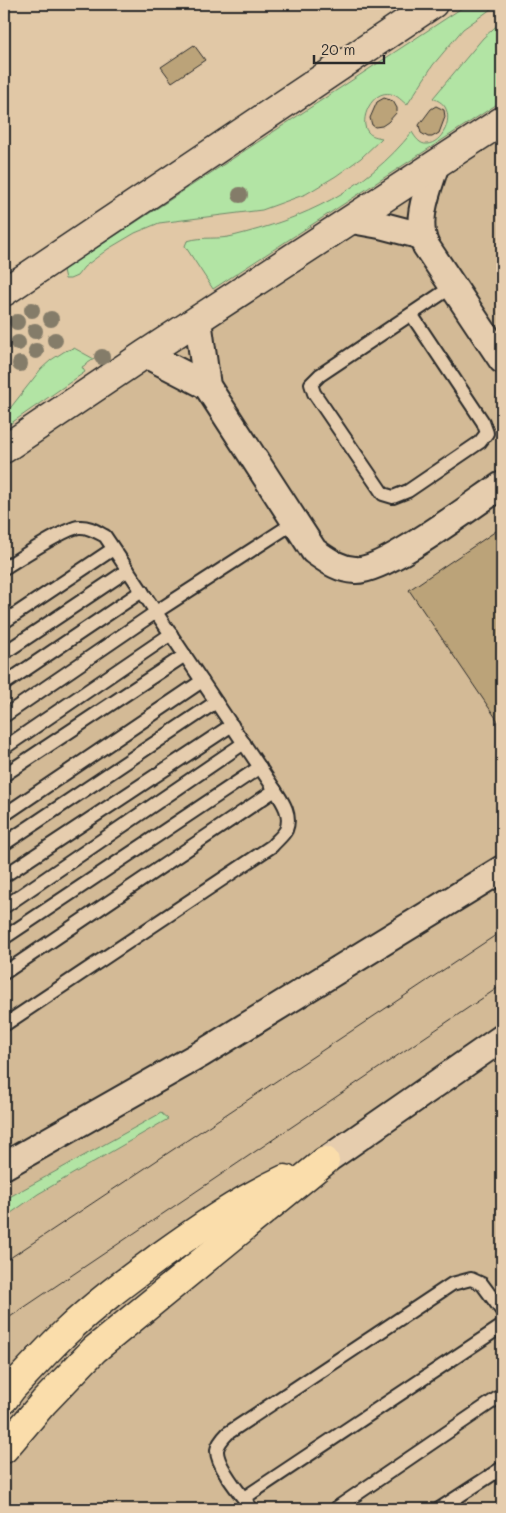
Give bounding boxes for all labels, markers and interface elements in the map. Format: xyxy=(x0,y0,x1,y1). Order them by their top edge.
scale bar xyxy=(314,32,384,64)
text: 20 m xyxy=(321,39,355,59)

